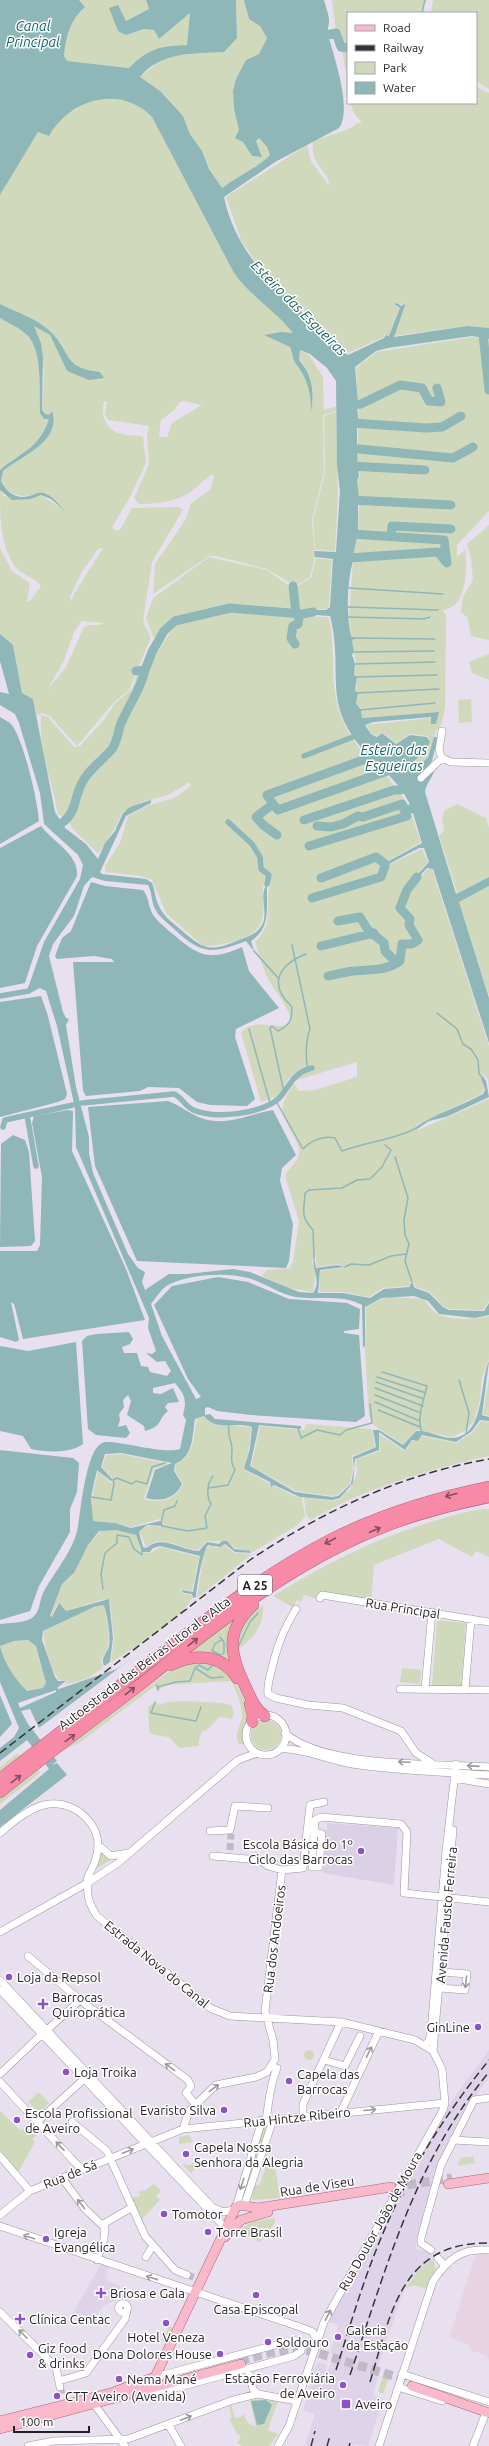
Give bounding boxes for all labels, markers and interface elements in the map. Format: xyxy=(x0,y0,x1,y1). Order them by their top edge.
legend xyxy=(347,12,477,104)
water label: Canal Principal xyxy=(6,18,60,50)
text: Road xyxy=(383,21,411,34)
text: Railway xyxy=(383,41,424,54)
text: Park xyxy=(383,61,407,74)
text: Water xyxy=(383,81,416,94)
water label: Esteiro das Esgueiras xyxy=(248,257,350,359)
water label: Esteiro das Esgueiras xyxy=(361,742,428,774)
one-way arrow xyxy=(445,1492,458,1499)
one-way arrow xyxy=(368,1526,380,1534)
one-way arrow xyxy=(324,1537,336,1545)
road number: A 25 xyxy=(238,1575,272,1595)
street label: Autoestrada das Beiras Litoral e Alta xyxy=(55,1594,233,1732)
street label: Rua Principal xyxy=(365,1595,442,1621)
one-way arrow xyxy=(187,1638,198,1647)
one-way arrow xyxy=(125,1687,136,1696)
one-way arrow xyxy=(65,1734,76,1742)
one-way arrow xyxy=(398,1758,411,1765)
one-way arrow xyxy=(467,1762,480,1769)
one-way arrow xyxy=(11,1775,22,1783)
place label: Escola Básica do 1º Ciclo das Barrocas xyxy=(243,1837,353,1866)
marker: Escola Básica do 1º Ciclo das Barrocas xyxy=(356,1846,366,1856)
street label: Avenida Fausto Ferreira xyxy=(433,1846,459,1984)
street label: Rua dos Andoeiros xyxy=(260,1884,288,1994)
street label: Estrada Nova do Canal xyxy=(102,1918,212,2011)
place label: Loja da Repsol xyxy=(17,1970,101,1984)
marker: Loja da Repsol xyxy=(4,1972,14,1982)
one-way arrow xyxy=(462,1975,470,1988)
place label: Barrocas Quiroprática xyxy=(52,1990,125,2020)
marker: Barrocas Quiroprática xyxy=(37,1998,49,2010)
place label: GinLine xyxy=(426,2020,470,2034)
marker: GinLine xyxy=(473,2022,483,2032)
one-way arrow xyxy=(366,2046,373,2058)
one-way arrow xyxy=(165,2063,176,2071)
place label: Loja Troika xyxy=(74,2065,137,2079)
marker: Loja Troika xyxy=(61,2067,71,2077)
place label: Capela das Barrocas xyxy=(297,2067,360,2096)
marker: Capela das Barrocas xyxy=(284,2076,294,2086)
one-way arrow xyxy=(208,2084,219,2092)
place label: Evaristo Silva xyxy=(140,2103,216,2117)
street label: Rua Hintze Ribeiro xyxy=(243,2104,351,2130)
marker: Evaristo Silva xyxy=(219,2105,229,2115)
place label: Escola Profissional de Aveiro xyxy=(25,2106,133,2135)
one-way arrow xyxy=(363,2106,376,2113)
marker: Escola Profissional de Aveiro xyxy=(12,2115,22,2125)
place label: Capela Nossa Senhora da Alegria xyxy=(194,2140,304,2169)
one-way arrow xyxy=(55,2141,65,2151)
one-way arrow xyxy=(122,2146,134,2154)
marker: Capela Nossa Senhora da Alegria xyxy=(181,2149,191,2159)
street label: Rua Doutor João de Moura xyxy=(336,2149,424,2293)
street label: Rua de Sá xyxy=(41,2157,99,2191)
street label: Rua de Viseu xyxy=(279,2173,355,2199)
one-way arrow xyxy=(238,2178,245,2191)
one-way arrow xyxy=(77,2198,86,2209)
place label: Tomotor xyxy=(172,2207,223,2221)
marker: Tomotor xyxy=(159,2209,169,2219)
place label: Igreja Evangélica xyxy=(54,2225,115,2254)
place label: Torre Brasil xyxy=(216,2225,283,2239)
marker: Torre Brasil xyxy=(203,2227,213,2237)
one-way arrow xyxy=(23,2233,36,2240)
marker: Igreja Evangélica xyxy=(41,2234,51,2244)
one-way arrow xyxy=(146,2274,159,2281)
place label: Briosa e Gala xyxy=(110,2286,185,2300)
marker: Briosa e Gala xyxy=(95,2287,107,2299)
marker: Casa Episcopal xyxy=(251,2290,261,2300)
place label: Casa Episcopal xyxy=(214,2302,299,2316)
one-way arrow xyxy=(325,2309,332,2321)
place label: Clínica Centac xyxy=(29,2312,110,2326)
marker: Clínica Centac xyxy=(14,2313,26,2325)
marker: Hotel Veneza xyxy=(161,2318,171,2328)
place label: Galeria da Estação xyxy=(346,2323,408,2352)
one-way arrow xyxy=(18,2329,28,2339)
place label: Hotel Veneza xyxy=(127,2330,205,2344)
marker: Galeria da Estação xyxy=(333,2332,343,2342)
place label: Soldouro xyxy=(276,2335,329,2349)
marker: Soldouro xyxy=(263,2337,273,2347)
place label: Giz food & drinks xyxy=(38,2341,87,2370)
place label: Dona Dolores House xyxy=(93,2347,212,2361)
marker: Dona Dolores House xyxy=(215,2349,225,2359)
marker: Giz food & drinks xyxy=(25,2350,35,2360)
place label: Estação Ferroviária de Aveiro xyxy=(225,2371,335,2400)
place label: Nema Mané xyxy=(127,2372,197,2386)
marker: Nema Mané xyxy=(114,2374,124,2384)
marker: Estação Ferroviária de Aveiro xyxy=(338,2380,348,2390)
place label: CTT Aveiro (Avenida) xyxy=(65,2389,186,2404)
marker: CTT Aveiro (Avenida) xyxy=(52,2391,62,2401)
place label: Aveiro xyxy=(355,2397,392,2411)
marker: Aveiro xyxy=(340,2398,352,2410)
scale bar xyxy=(14,2408,89,2434)
one-way arrow xyxy=(179,2413,191,2421)
text: 100 m xyxy=(20,2415,53,2428)

